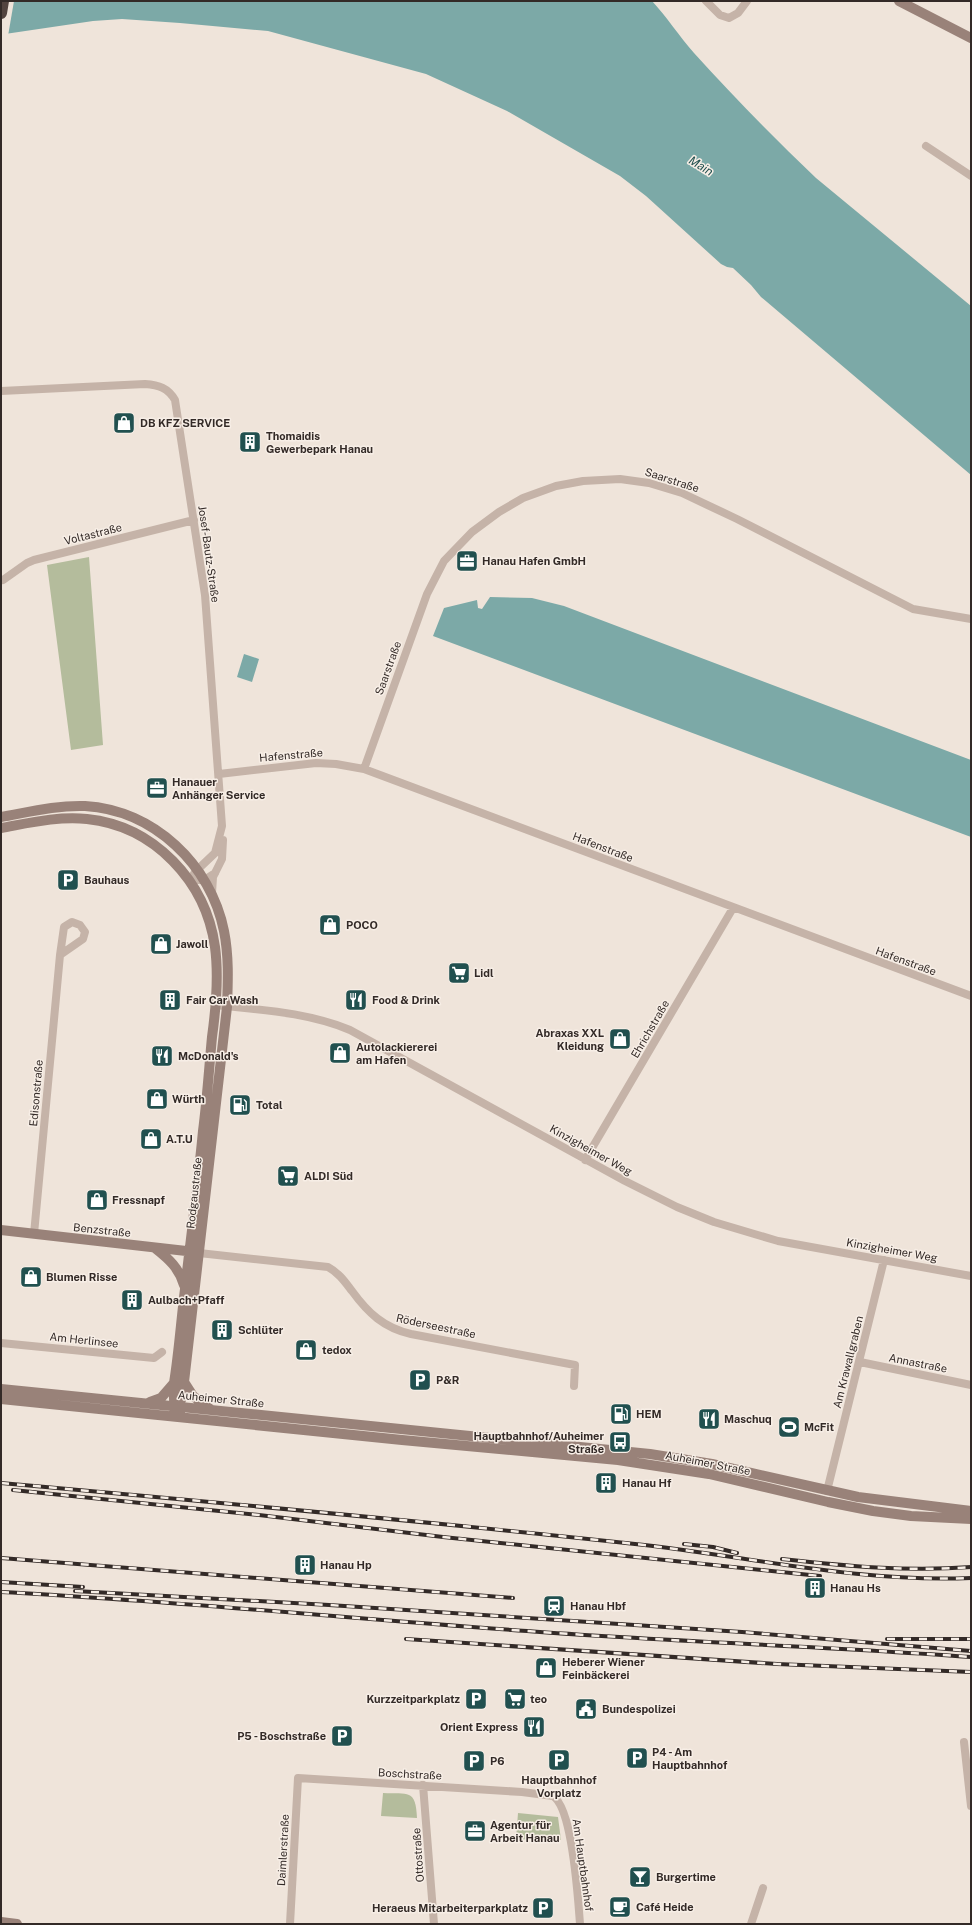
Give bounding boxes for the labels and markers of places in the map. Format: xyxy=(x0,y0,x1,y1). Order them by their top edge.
shop icon: DB KFZ SERVICE xyxy=(111,410,137,436)
place label: DB KFZ SERVICE xyxy=(140,417,230,429)
building icon: Thomaidis Gewerbepark Hanau xyxy=(237,429,263,455)
place label: Thomaidis Gewerbepark Hanau xyxy=(266,430,373,455)
office icon: Hanau Hafen GmbH xyxy=(454,548,480,574)
place label: Hanau Hafen GmbH xyxy=(482,555,586,567)
office icon: Hanauer Anhänger Service xyxy=(144,775,170,801)
place label: Hanauer Anhänger Service xyxy=(172,776,265,801)
parking icon: Bauhaus xyxy=(55,867,81,893)
place label: Bauhaus xyxy=(84,874,130,886)
shop icon: POCO xyxy=(317,912,343,938)
place label: POCO xyxy=(346,919,378,931)
shop icon: Jawoll xyxy=(148,931,174,957)
place label: Jawoll xyxy=(176,938,209,950)
supermarket icon: Lidl xyxy=(446,960,472,986)
place label: Lidl xyxy=(474,967,494,979)
building icon: Fair Car Wash xyxy=(157,987,183,1013)
restaurant icon: Food & Drink xyxy=(343,987,369,1013)
place label: Fair Car Wash xyxy=(186,994,258,1006)
place label: Food & Drink xyxy=(372,994,440,1006)
shop icon: Abraxas XXL Kleidung xyxy=(607,1026,633,1052)
place label: Abraxas XXL Kleidung xyxy=(536,1027,604,1052)
shop icon: Autolackiererei am Hafen xyxy=(327,1040,353,1066)
place label: Autolackiererei am Hafen xyxy=(356,1041,437,1066)
restaurant icon: McDonald's xyxy=(149,1043,175,1069)
place label: McDonald's xyxy=(178,1050,239,1062)
shop icon: Würth xyxy=(144,1086,170,1112)
fuel station icon: Total xyxy=(227,1092,253,1118)
place label: Würth xyxy=(172,1093,205,1105)
place label: Total xyxy=(256,1099,283,1111)
shop icon: A.T.U xyxy=(138,1126,164,1152)
place label: A.T.U xyxy=(166,1133,193,1145)
supermarket icon: ALDI Süd xyxy=(275,1163,301,1189)
place label: ALDI Süd xyxy=(304,1170,353,1182)
shop icon: Fressnapf xyxy=(84,1187,110,1213)
place label: Fressnapf xyxy=(112,1194,165,1206)
shop icon: Blumen Risse xyxy=(18,1264,44,1290)
place label: Blumen Risse xyxy=(46,1271,117,1283)
building icon: Aulbach+Pfaff xyxy=(119,1287,145,1313)
place label: Aulbach+Pfaff xyxy=(148,1294,225,1306)
building icon: Schlüter xyxy=(209,1317,235,1343)
place label: Schlüter xyxy=(238,1324,284,1336)
shop icon: tedox xyxy=(293,1337,319,1363)
place label: tedox xyxy=(322,1344,352,1356)
parking icon: P&R xyxy=(407,1367,433,1393)
place label: P&R xyxy=(436,1374,460,1386)
fuel station icon: HEM xyxy=(608,1401,634,1427)
restaurant icon: Maschuq xyxy=(696,1406,722,1432)
place label: HEM xyxy=(636,1408,662,1420)
place label: Maschuq xyxy=(724,1413,772,1425)
sports icon: McFit xyxy=(776,1414,802,1440)
place label: McFit xyxy=(804,1421,834,1433)
bus stop icon: Hauptbahnhof/Auheimer Straße xyxy=(607,1429,633,1455)
place label: Hauptbahnhof/Auheimer Straße xyxy=(473,1430,604,1455)
building icon: Hanau Hf xyxy=(593,1470,619,1496)
place label: Hanau Hf xyxy=(622,1477,672,1489)
building icon: Hanau Hp xyxy=(292,1552,318,1578)
place label: Hanau Hp xyxy=(320,1559,372,1571)
building icon: Hanau Hs xyxy=(802,1575,828,1601)
place label: Hanau Hs xyxy=(830,1582,881,1594)
station icon: Hanau Hbf xyxy=(541,1593,567,1619)
place label: Hanau Hbf xyxy=(570,1600,626,1612)
shop icon: Heberer Wiener Feinbäckerei xyxy=(533,1655,559,1681)
place label: Heberer Wiener Feinbäckerei xyxy=(562,1656,645,1681)
parking icon: Kurzzeitparkplatz xyxy=(463,1686,489,1712)
supermarket icon: teo xyxy=(502,1686,528,1712)
place label: Kurzzeitparkplatz xyxy=(366,1693,461,1705)
place label: teo xyxy=(530,1693,547,1705)
public building icon: Bundespolizei xyxy=(573,1696,599,1722)
place label: Bundespolizei xyxy=(602,1703,676,1715)
restaurant icon: Orient Express xyxy=(521,1714,547,1740)
place label: Orient Express xyxy=(440,1721,518,1733)
parking icon: P5 - Boschstraße xyxy=(329,1723,355,1749)
place label: P5 - Boschstraße xyxy=(237,1730,326,1742)
parking icon: P4 - Am Hauptbahnhof xyxy=(624,1745,650,1771)
place label: P4 - Am Hauptbahnhof xyxy=(652,1746,728,1771)
parking icon: Hauptbahnhof Vorplatz xyxy=(546,1747,572,1773)
parking icon: P6 xyxy=(461,1748,487,1774)
place label: P6 xyxy=(490,1755,504,1767)
place label: Hauptbahnhof Vorplatz xyxy=(521,1774,597,1799)
office icon: Agentur für Arbeit Hanau xyxy=(462,1818,488,1844)
place label: Agentur für Arbeit Hanau xyxy=(490,1819,560,1844)
bar icon: Burgertime xyxy=(627,1864,653,1890)
place label: Burgertime xyxy=(656,1871,716,1883)
cafe icon: Café Heide xyxy=(607,1894,633,1920)
parking icon: Heraeus Mitarbeiterparkplatz xyxy=(530,1895,556,1921)
place label: Café Heide xyxy=(636,1901,694,1913)
place label: Heraeus Mitarbeiterparkplatz xyxy=(372,1902,529,1914)

